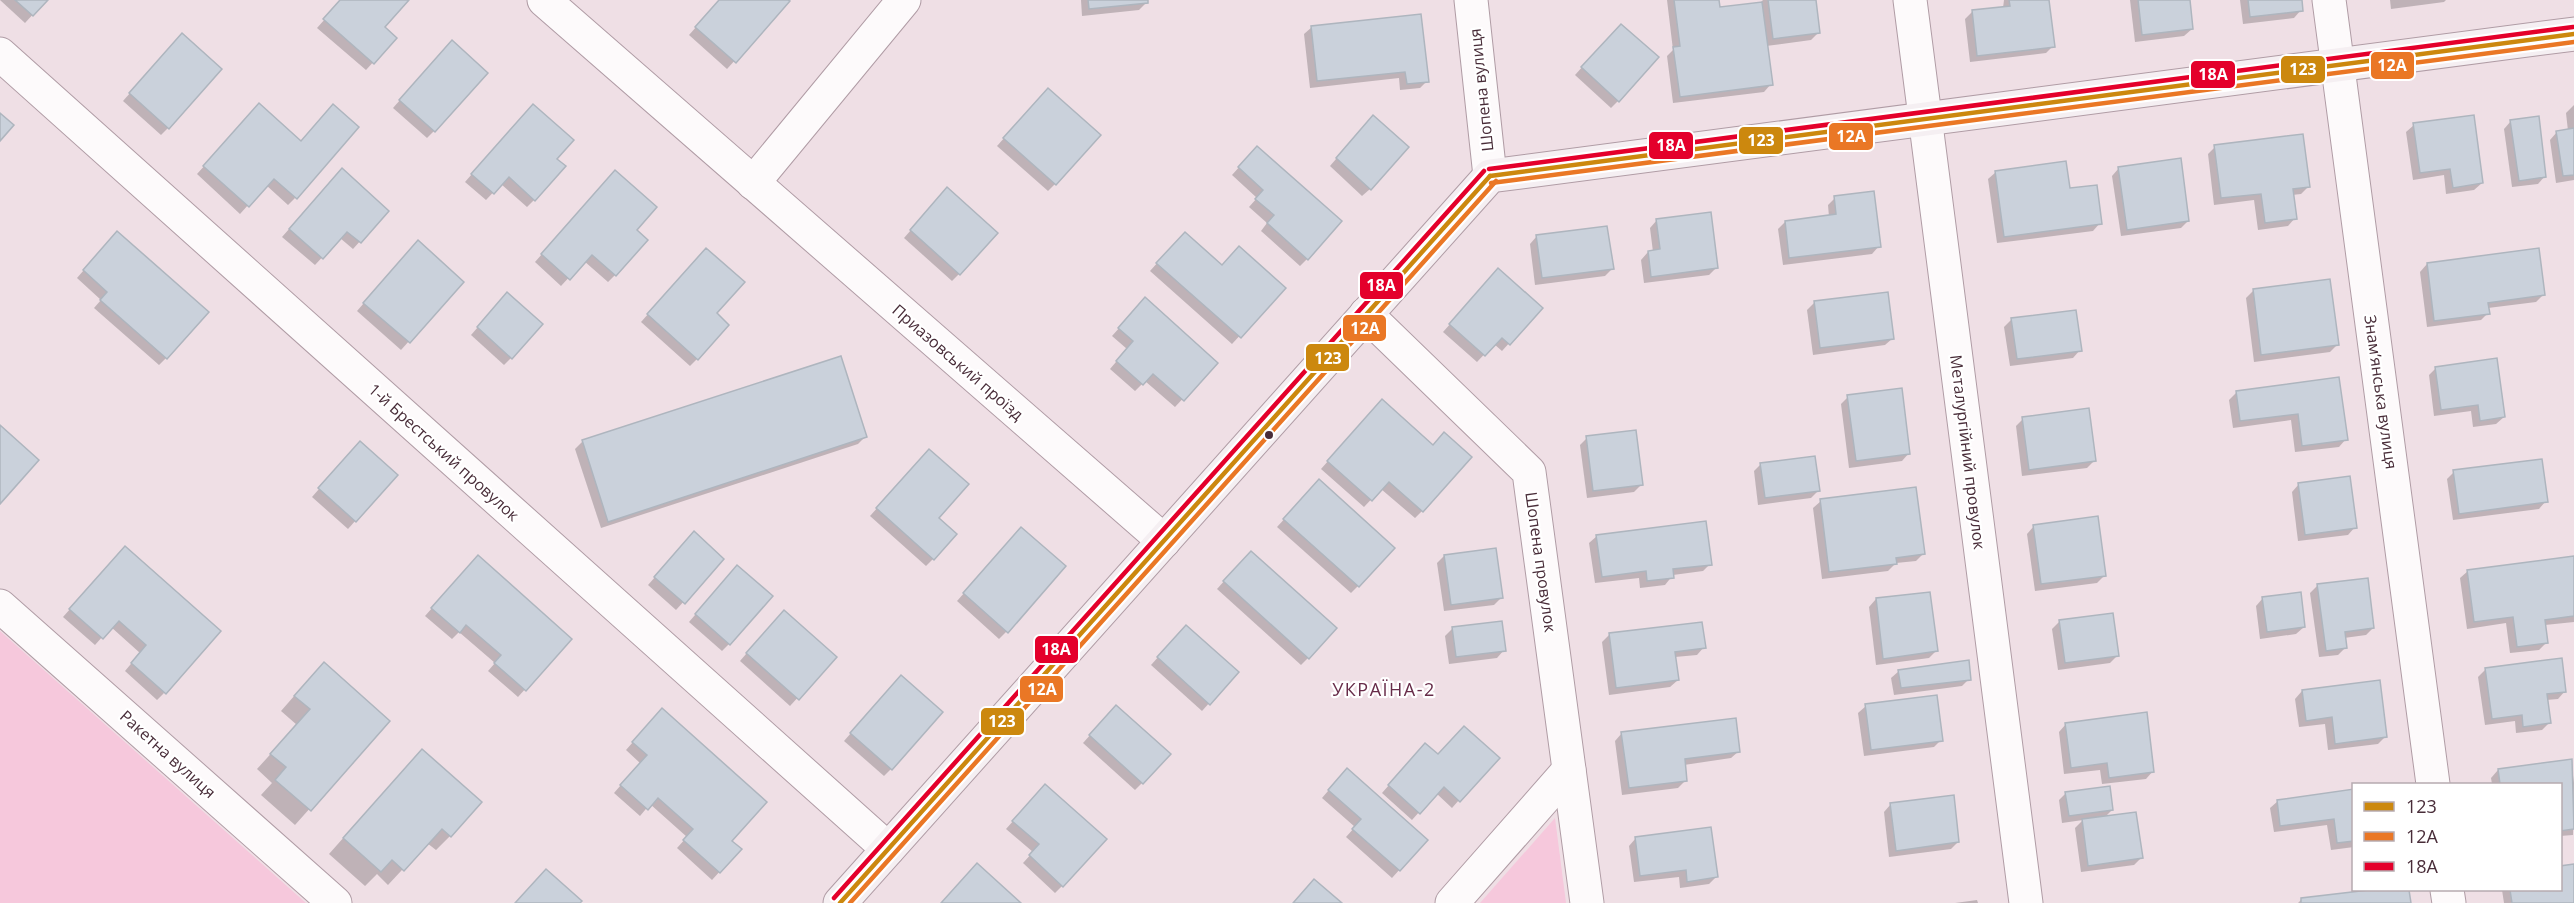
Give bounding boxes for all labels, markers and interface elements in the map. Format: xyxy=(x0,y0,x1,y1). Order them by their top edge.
street label: Шопена вулиця xyxy=(1464,27,1498,153)
line badge: 12А xyxy=(2370,51,2415,80)
text: 12А xyxy=(2377,54,2408,76)
line badge: 123 xyxy=(2280,55,2326,84)
text: 123 xyxy=(2289,58,2317,80)
line badge: 18А xyxy=(2190,60,2236,89)
text: 18А xyxy=(2198,63,2229,85)
line badge: 12А xyxy=(1828,122,1874,151)
text: 12А xyxy=(1836,125,1867,147)
line badge: 123 xyxy=(1738,126,1784,155)
text: 123 xyxy=(1747,129,1775,151)
line badge: 18А xyxy=(1648,131,1694,160)
text: 18А xyxy=(1656,134,1687,156)
line badge: 18А xyxy=(1359,271,1404,300)
text: 18А xyxy=(1366,274,1397,296)
street label: Приазовський проїзд xyxy=(888,299,1028,425)
street label: Знам’янська вулиця xyxy=(2359,313,2403,471)
line badge: 12А xyxy=(1342,314,1387,342)
text: 12А xyxy=(1350,317,1381,339)
line badge: 123 xyxy=(1305,343,1350,372)
text: 123 xyxy=(1314,347,1342,369)
street label: Металургійний провулок xyxy=(1945,353,1991,551)
street label: 1-й Брестський провулок xyxy=(364,378,525,526)
unlabelled marker xyxy=(1263,429,1275,441)
street label: Шопена провулок xyxy=(1520,490,1562,634)
line badge: 18А xyxy=(1034,635,1079,664)
text: 18А xyxy=(1041,638,1072,660)
line badge: 12А xyxy=(1019,675,1064,703)
district label: УКРАЇНА-2 xyxy=(1332,677,1436,701)
text: 12А xyxy=(1027,678,1058,700)
street label: Ракетна вулиця xyxy=(115,705,221,803)
line badge: 123 xyxy=(980,707,1025,736)
text: 123 xyxy=(988,710,1016,732)
legend xyxy=(2352,783,2562,891)
text: 123 xyxy=(2406,794,2437,818)
text: 12А xyxy=(2406,824,2439,848)
text: 18А xyxy=(2406,854,2439,878)

